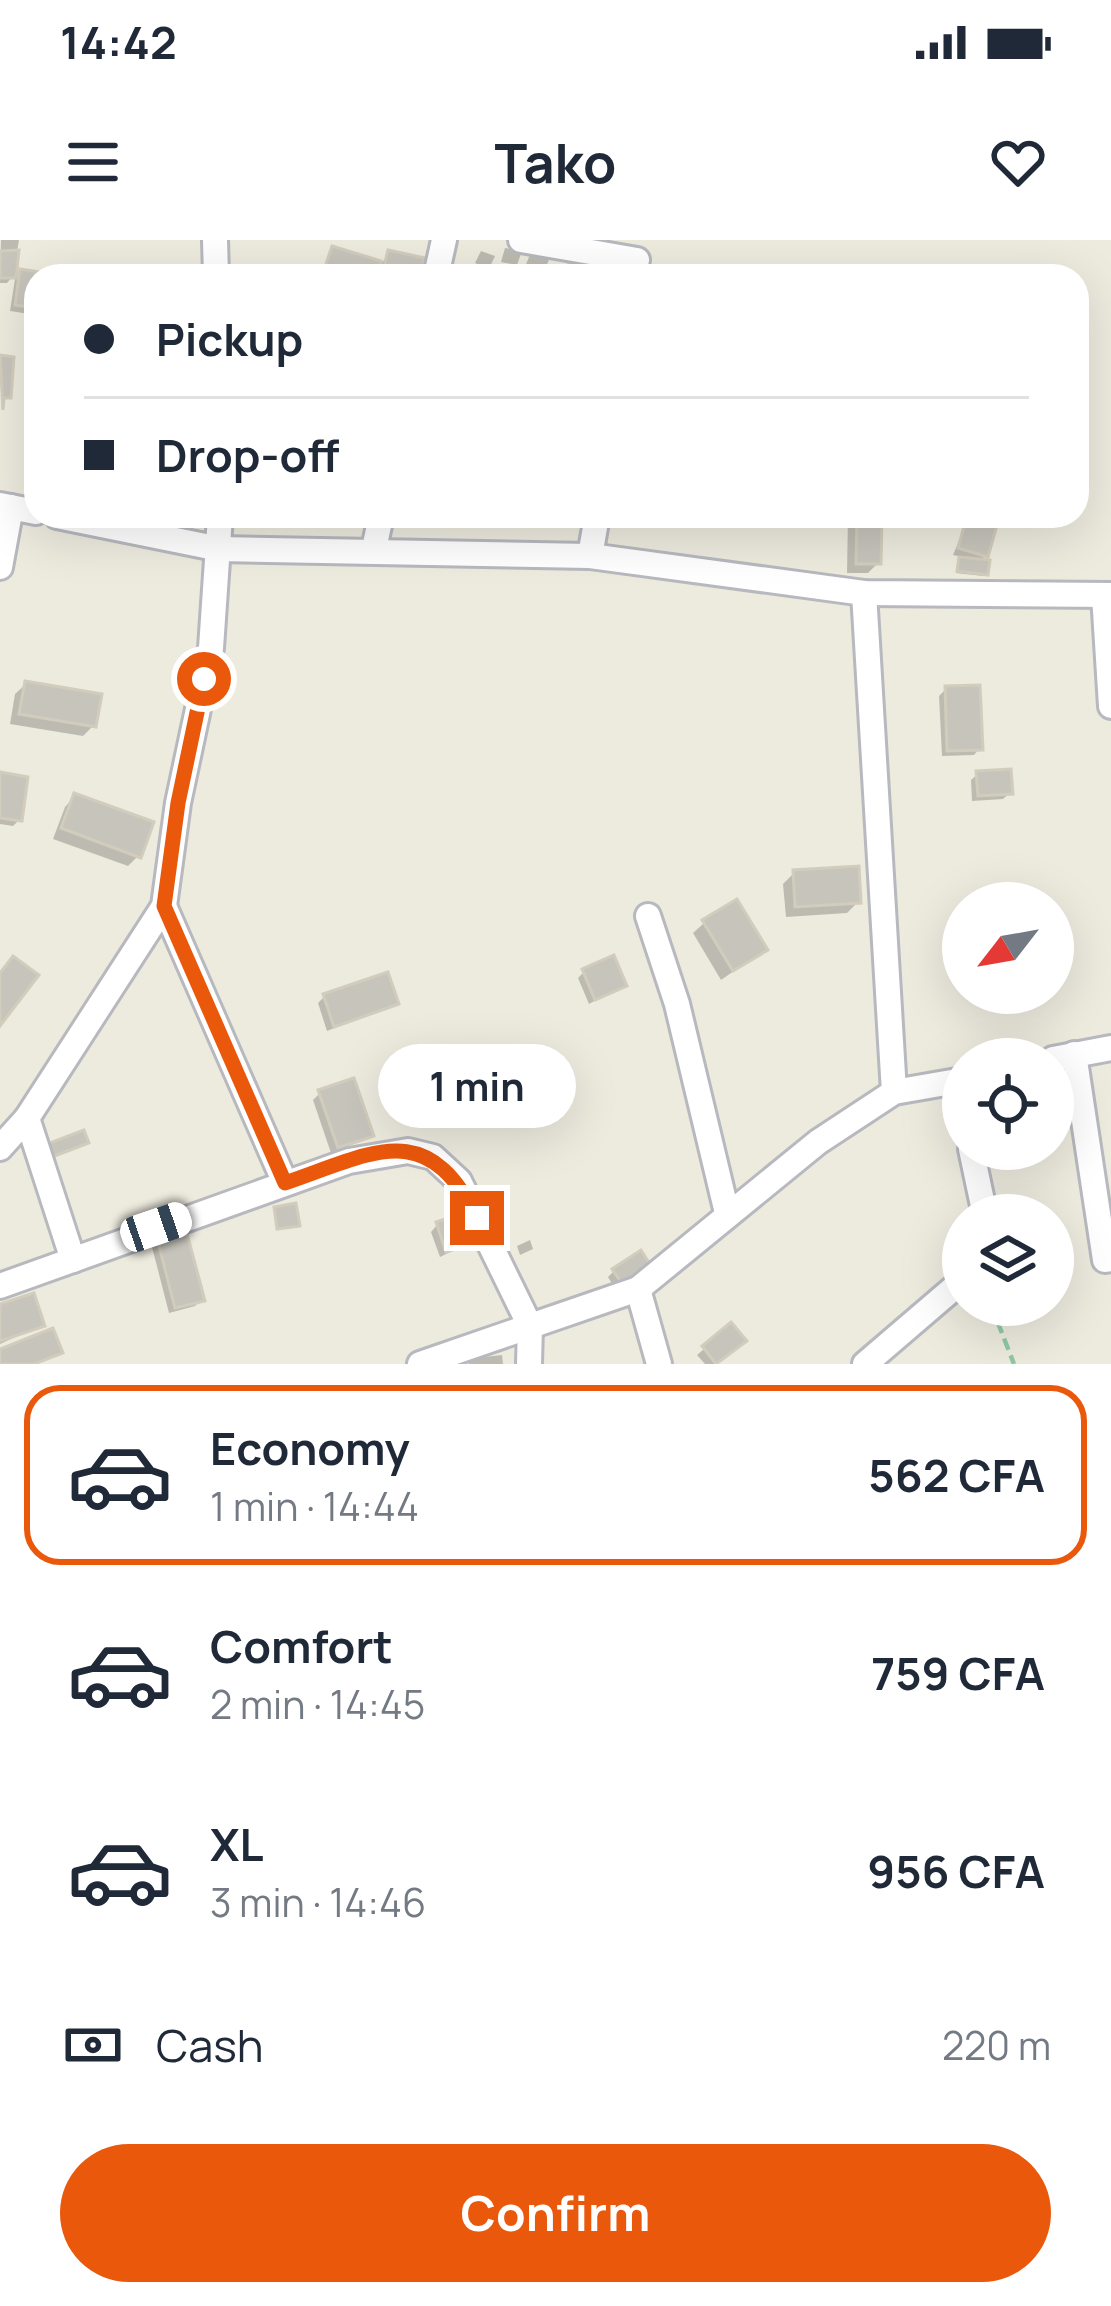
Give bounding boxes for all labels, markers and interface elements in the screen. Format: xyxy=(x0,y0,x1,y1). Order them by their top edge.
text: 14:42 xyxy=(60,11,177,73)
text: Tako xyxy=(495,125,616,199)
icon: menu xyxy=(60,129,126,195)
icon: heart xyxy=(985,129,1051,195)
text: Pickup xyxy=(156,308,303,370)
text: Drop-off xyxy=(156,424,339,486)
route start xyxy=(177,652,231,706)
north arrow xyxy=(942,882,1074,1014)
map controls xyxy=(942,882,1074,1326)
button: locate xyxy=(942,1038,1074,1170)
callout: 1 min xyxy=(378,1044,576,1128)
text: 1 min xyxy=(429,1059,525,1113)
route end xyxy=(450,1191,504,1245)
button: layers xyxy=(942,1194,1074,1326)
car xyxy=(116,1198,196,1256)
text: Economy xyxy=(210,1417,410,1479)
icon: car xyxy=(66,1421,174,1529)
text: 562 CFA xyxy=(868,1444,1045,1506)
text: 1 min · 14:44 xyxy=(210,1479,419,1533)
text: Comfort xyxy=(210,1615,393,1677)
icon: car xyxy=(66,1619,174,1727)
text: 759 CFA xyxy=(871,1642,1045,1704)
text: 2 min · 14:45 xyxy=(210,1677,425,1731)
text: XL xyxy=(210,1813,264,1875)
icon: car xyxy=(66,1817,174,1925)
text: 956 CFA xyxy=(867,1840,1045,1902)
text: 3 min · 14:46 xyxy=(210,1875,426,1929)
icon: cash xyxy=(60,2012,126,2078)
text: Cash xyxy=(156,2014,264,2076)
text: 220 m xyxy=(942,2018,1051,2072)
button: Confirm xyxy=(60,2144,1051,2282)

